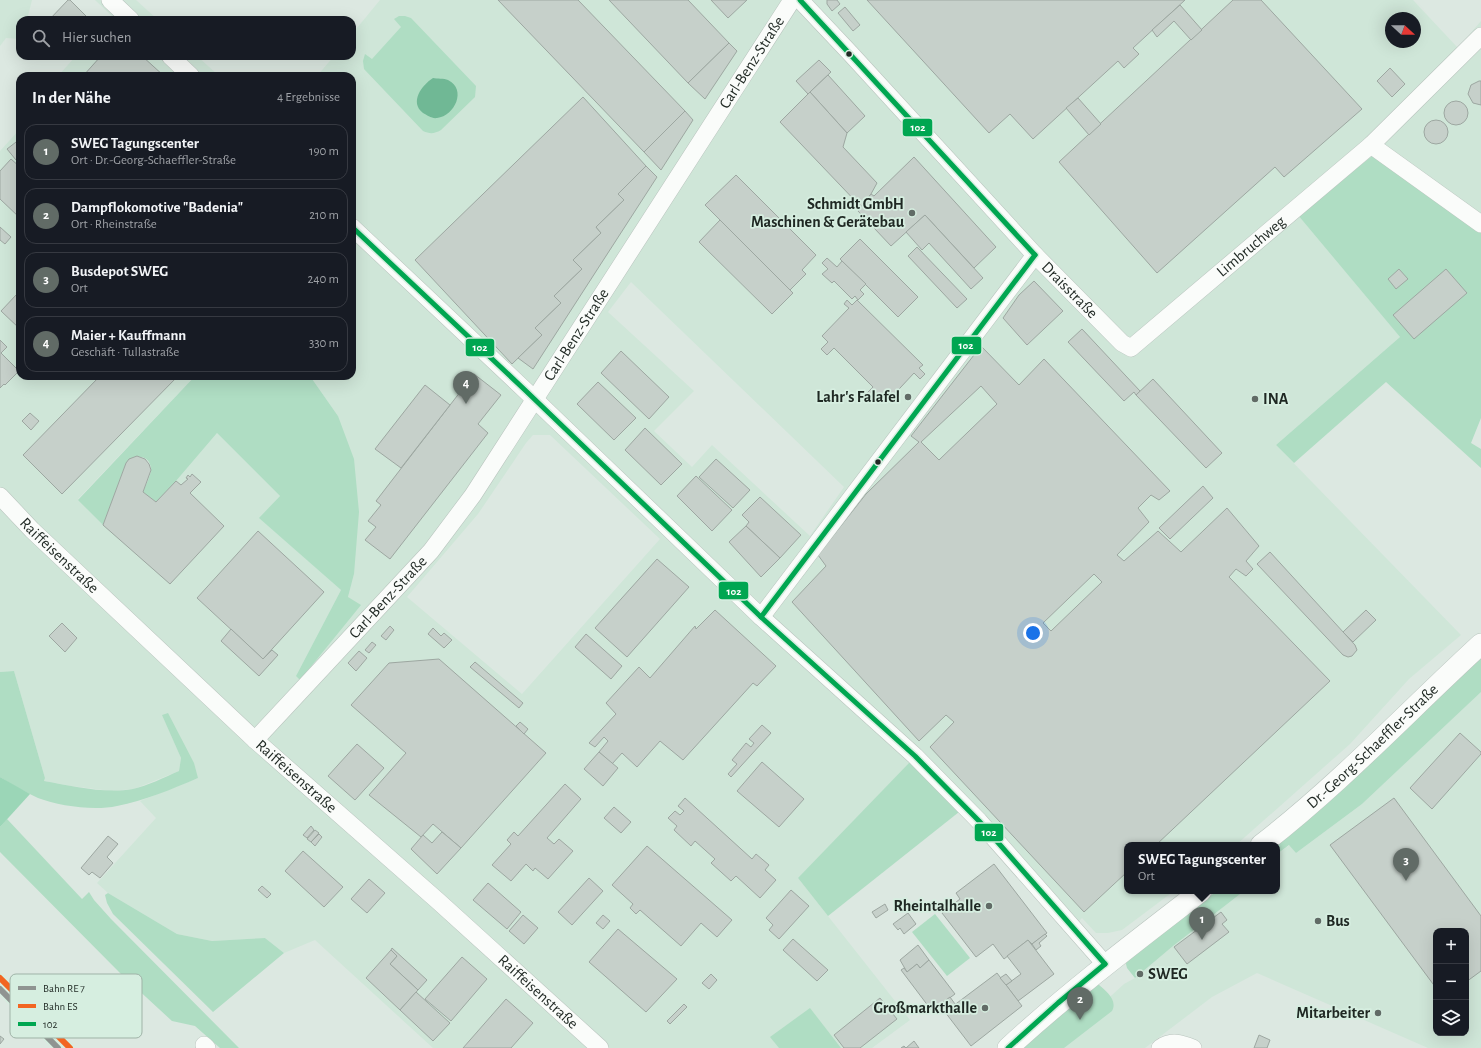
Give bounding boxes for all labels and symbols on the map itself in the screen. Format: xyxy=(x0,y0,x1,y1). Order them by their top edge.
north arrow xyxy=(1385,12,1421,48)
street label: Carl-Benz-Straße xyxy=(716,13,787,111)
unlabelled marker xyxy=(844,49,854,59)
line badge: 102 xyxy=(902,118,933,137)
text: 102 xyxy=(911,122,925,133)
place label: Schmidt GmbH Maschinen & Gerätebau xyxy=(751,196,905,230)
marker: Schmidt GmbH Maschinen & Gerätebau xyxy=(907,208,917,218)
street label: Limbruchweg xyxy=(1214,213,1289,280)
street label: Draisstraße xyxy=(1039,259,1101,321)
street label: Carl-Benz-Straße xyxy=(541,286,612,384)
line badge: 102 xyxy=(951,336,982,355)
line badge: 102 xyxy=(465,338,495,357)
text: 102 xyxy=(959,340,973,351)
text: 102 xyxy=(473,342,487,353)
pin: 4 xyxy=(453,371,479,404)
place label: Lahr's Falafel xyxy=(816,389,900,405)
place label: INA xyxy=(1263,391,1289,407)
marker: Lahr's Falafel xyxy=(903,392,913,402)
marker: INA xyxy=(1250,394,1260,404)
unlabelled marker xyxy=(873,457,883,467)
street label: Raiffeisenstraße xyxy=(17,515,102,596)
street label: Carl-Benz-Straße xyxy=(346,553,430,642)
line badge: 102 xyxy=(718,581,749,600)
text: 102 xyxy=(727,586,741,597)
your location xyxy=(1023,623,1043,643)
street label: Dr.-Georg-Schaeffler-Straße xyxy=(1304,681,1441,812)
street label: Raiffeisenstraße xyxy=(253,737,340,816)
line badge: 102 xyxy=(974,823,1004,842)
text: 102 xyxy=(982,827,996,838)
pin: 3 xyxy=(1393,848,1419,881)
place label: Rheintalhalle xyxy=(893,898,981,914)
marker: Rheintalhalle xyxy=(984,901,994,911)
pin: 1 xyxy=(1189,907,1215,940)
place label: Bus xyxy=(1326,913,1350,929)
marker: Bus xyxy=(1313,916,1323,926)
street label: Raiffeisenstraße xyxy=(495,952,581,1032)
place label: SWEG xyxy=(1148,966,1188,982)
marker: SWEG xyxy=(1135,969,1145,979)
legend xyxy=(10,974,142,1038)
text: Bahn RE 7 xyxy=(43,983,85,994)
pin: 2 xyxy=(1067,987,1093,1020)
place label: Großmarkthalle xyxy=(873,1000,977,1016)
text: Bahn ES xyxy=(43,1001,78,1012)
marker: Großmarkthalle xyxy=(980,1003,990,1013)
place label: Mitarbeiter xyxy=(1296,1005,1370,1021)
marker: Mitarbeiter xyxy=(1373,1008,1383,1018)
text: 102 xyxy=(43,1019,58,1030)

